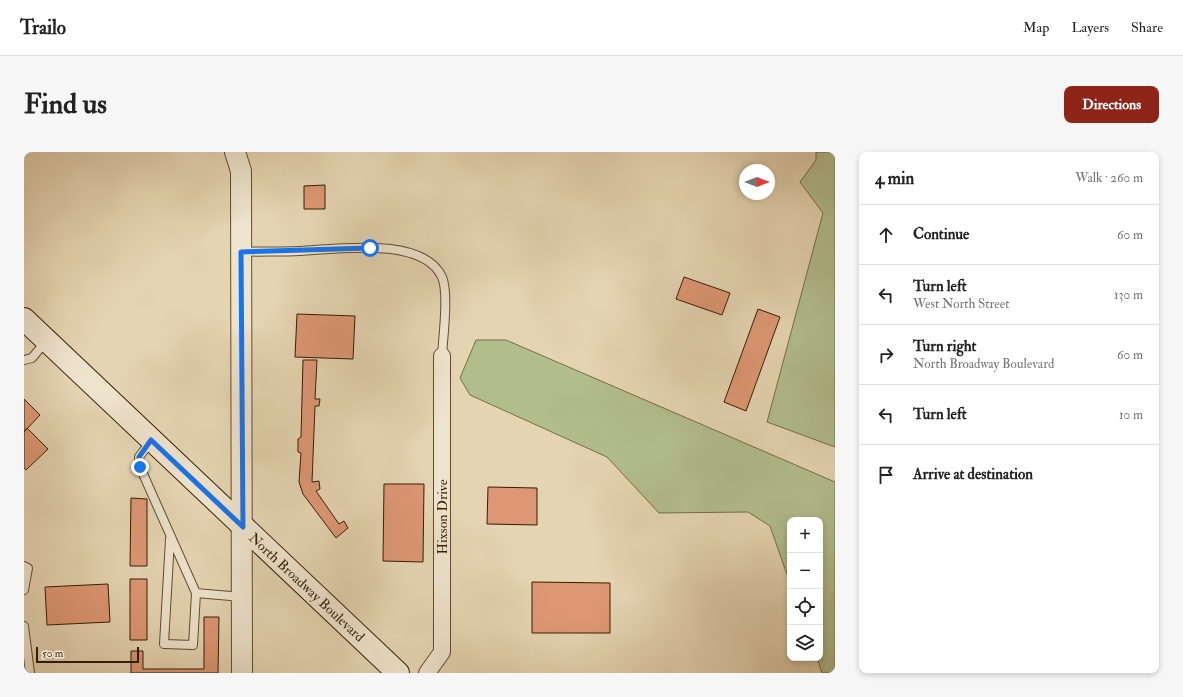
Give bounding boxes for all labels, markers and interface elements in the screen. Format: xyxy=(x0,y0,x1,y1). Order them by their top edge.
text: Trailo xyxy=(20,16,66,40)
text: Map xyxy=(1023,19,1049,36)
text: Layers xyxy=(1071,19,1109,36)
text: Share xyxy=(1131,19,1163,36)
button: Directions xyxy=(1064,86,1159,123)
text: Find us xyxy=(24,87,107,122)
north arrow xyxy=(739,164,775,200)
text: 4 min xyxy=(875,168,914,189)
text: Walk · 260 m xyxy=(1075,170,1143,186)
icon: ahead xyxy=(875,224,897,246)
text: Continue xyxy=(913,225,969,244)
text: 60 m xyxy=(1117,227,1143,243)
route start xyxy=(361,239,379,257)
text: Turn left xyxy=(913,277,967,296)
icon: left xyxy=(875,284,897,306)
text: 130 m xyxy=(1114,287,1143,303)
text: West North Street xyxy=(913,296,1009,312)
text: Turn right xyxy=(913,337,976,356)
icon: right xyxy=(875,344,897,366)
text: 60 m xyxy=(1117,347,1143,363)
text: North Broadway Boulevard xyxy=(913,356,1054,372)
icon: left xyxy=(875,404,897,426)
text: Turn left xyxy=(913,405,967,424)
text: 10 m xyxy=(1119,407,1143,423)
route end xyxy=(131,458,149,476)
icon: arrive xyxy=(875,464,897,486)
text: Arrive at destination xyxy=(913,465,1033,484)
street label: Hixson Drive xyxy=(434,479,451,555)
map controls xyxy=(787,517,823,661)
button: + xyxy=(787,517,823,553)
street label: North Broadway Boulevard xyxy=(245,529,368,646)
button: − xyxy=(787,553,823,589)
button: locate xyxy=(787,589,823,625)
button: layers xyxy=(787,625,823,661)
scale bar xyxy=(36,645,139,664)
text: 50 m xyxy=(42,647,63,660)

